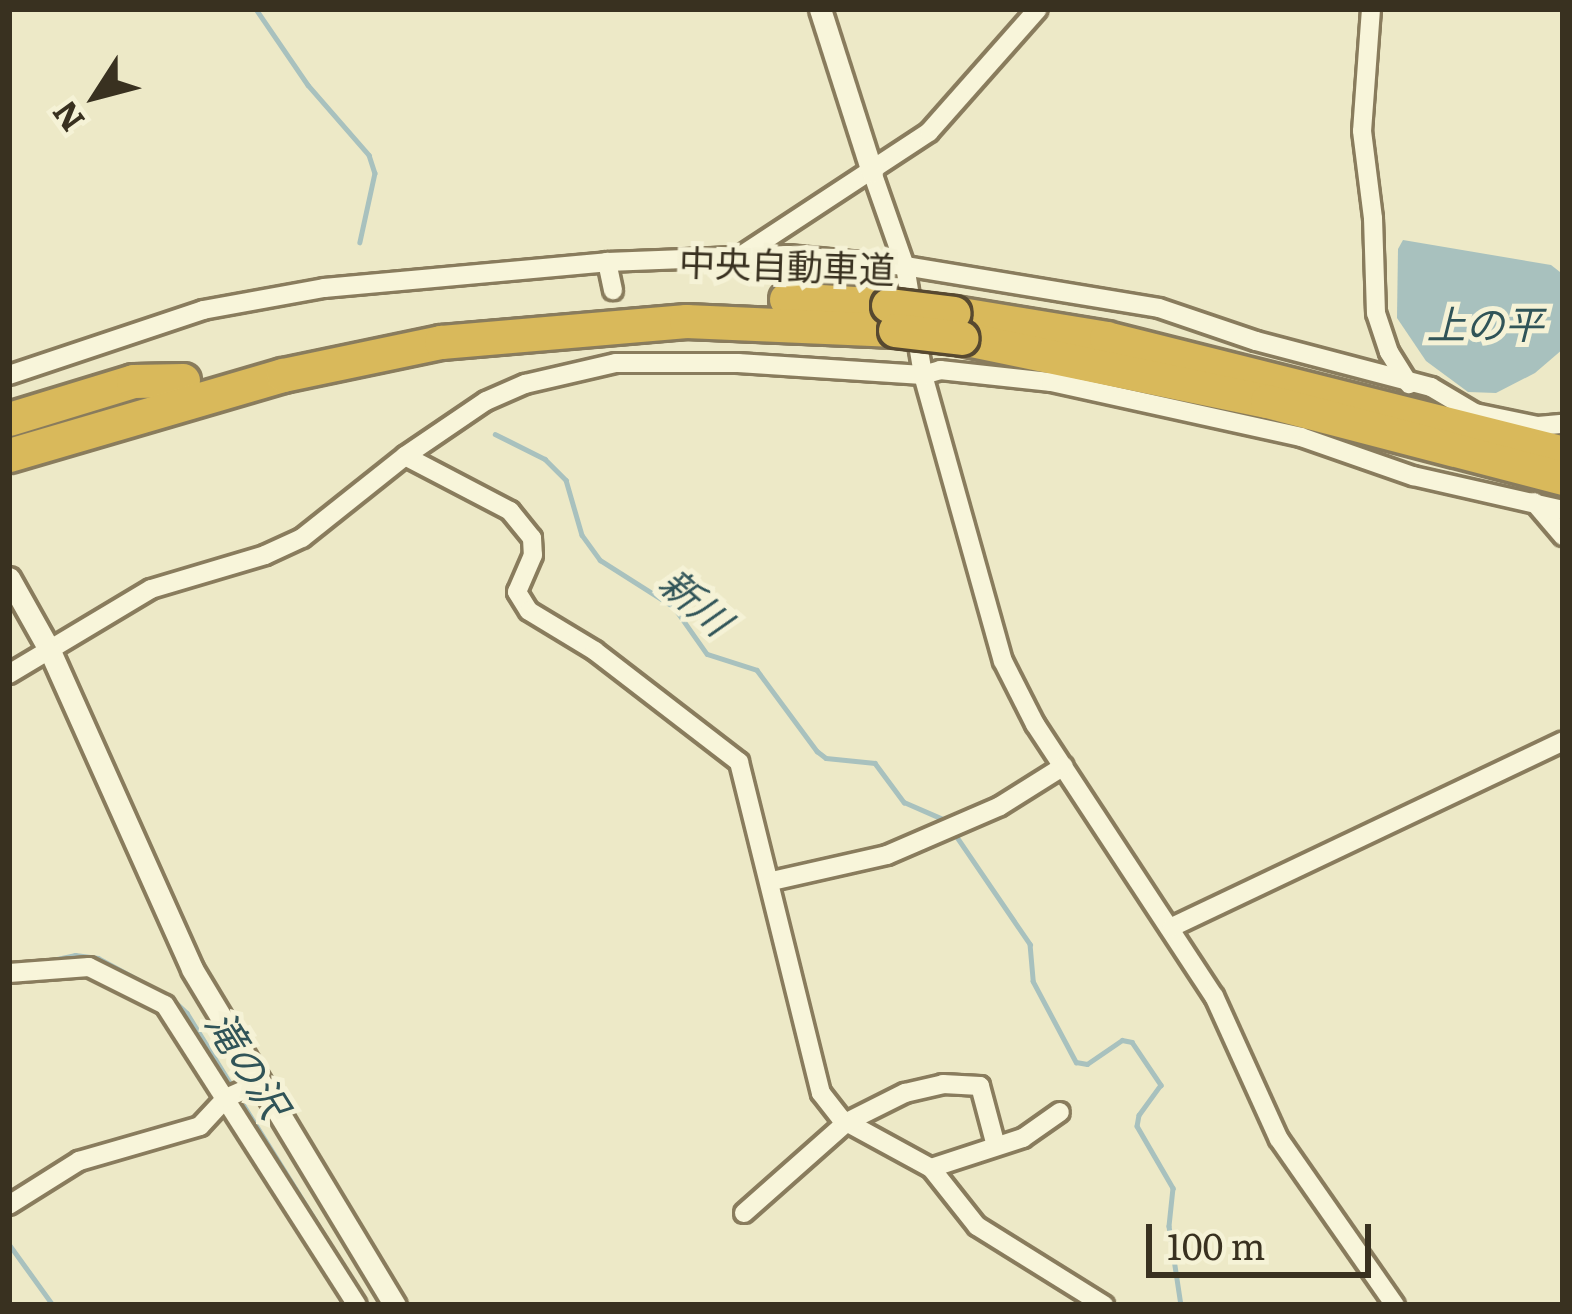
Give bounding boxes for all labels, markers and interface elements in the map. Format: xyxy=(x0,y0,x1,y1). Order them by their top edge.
north arrow xyxy=(36,36,156,156)
text: N xyxy=(39,92,94,143)
street label: 中央自動車道 xyxy=(678,239,896,289)
water label: 上の平 xyxy=(1427,299,1543,345)
water label: 新川 xyxy=(652,557,742,643)
water label: 滝の沢 xyxy=(198,1001,300,1125)
scale bar xyxy=(1152,1200,1377,1274)
text: 100 m xyxy=(1167,1218,1265,1271)

